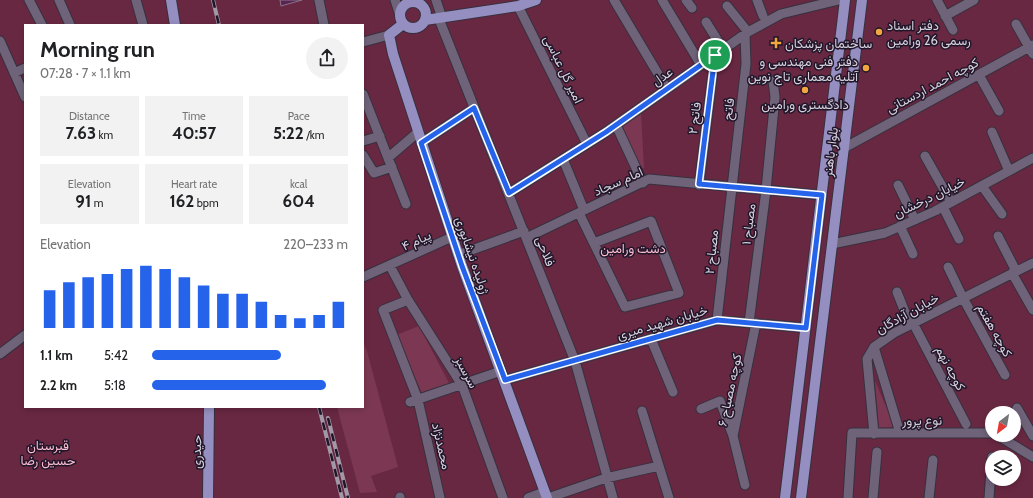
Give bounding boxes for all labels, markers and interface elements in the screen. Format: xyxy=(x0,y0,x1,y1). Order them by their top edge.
place label: دفتر اسناد رسمی 26 ورامین xyxy=(887,17,971,49)
marker: دفتر اسناد رسمی 26 ورامین xyxy=(874,27,884,37)
street label: امیر گل عباسی xyxy=(540,32,587,106)
place label: ساختمان پزشکان xyxy=(785,35,872,53)
text: Morning run xyxy=(40,36,155,63)
button: share xyxy=(306,37,348,79)
marker: ساختمان پزشکان xyxy=(770,37,782,49)
pin xyxy=(698,38,732,72)
icon: arrive xyxy=(704,44,726,66)
place label: دفتر فنی مهندسی و آتلیه معماری تاج نوین xyxy=(748,53,859,86)
street label: کوچه احمد اردستانی xyxy=(883,54,982,118)
street label: عدل xyxy=(648,63,676,90)
marker: دفتر فنی مهندسی و آتلیه معماری تاج نوین xyxy=(861,63,871,73)
text: 07:28 · 7 × 1.1 km xyxy=(40,65,131,81)
marker: دادگستری ورامین xyxy=(800,85,810,95)
place label: دادگستری ورامین xyxy=(761,96,849,113)
street label: فاتح xyxy=(719,97,739,121)
street label: فاتح ۲ xyxy=(684,101,706,135)
text: Distance xyxy=(69,109,110,123)
text: Time xyxy=(182,109,206,123)
text: Pace xyxy=(288,109,310,123)
text: 7.63 xyxy=(66,123,96,143)
text: 40:57 xyxy=(172,123,216,143)
text: 5:22 xyxy=(273,123,304,143)
street label: بلوار باهنر xyxy=(819,126,842,179)
text: km xyxy=(96,128,113,142)
text: /km xyxy=(304,128,324,142)
street label: امام سجاد xyxy=(591,163,646,200)
street label: خیابان درخشان xyxy=(891,173,968,222)
text: Elevation xyxy=(68,177,111,191)
text: Heart rate xyxy=(171,177,217,191)
text: kcal xyxy=(290,177,307,191)
text: 91 xyxy=(75,191,91,211)
text: 162 xyxy=(169,191,194,211)
text: 604 xyxy=(283,191,315,211)
text: m xyxy=(91,196,103,210)
text: bpm xyxy=(194,196,219,210)
street label: مصباح ۱ xyxy=(738,202,760,246)
street label: ژولیده نیشابوری xyxy=(451,214,494,296)
street label: پیام ۴ xyxy=(399,226,434,256)
street label: مصباح ۲ xyxy=(701,229,723,275)
street label: فلاحی xyxy=(532,234,559,269)
text: Elevation xyxy=(40,236,91,252)
text: 220–233 m xyxy=(283,236,348,252)
park label: دشت ورامین xyxy=(600,240,666,257)
street label: خیابان آزادگان xyxy=(873,289,942,338)
street label: خیابان شهید میری xyxy=(615,301,710,344)
street label: کوچه هفتم xyxy=(972,301,1016,361)
street label: کوچه نهم xyxy=(931,343,970,394)
text: 1.1 km xyxy=(40,347,73,363)
text: 5:42 xyxy=(104,347,128,363)
street label: سرسبز xyxy=(451,352,482,391)
street label: کوچه مصباح ۶ xyxy=(713,352,747,428)
text: 2.2 km xyxy=(40,377,77,393)
text: 5:18 xyxy=(104,377,126,393)
north arrow xyxy=(985,406,1021,442)
map controls xyxy=(985,406,1021,486)
street label: نوع پرور xyxy=(901,412,942,430)
street label: محمدنژاد xyxy=(428,421,455,471)
street label: حیدری xyxy=(188,435,205,469)
park label: قبرستان حسین رضا xyxy=(21,437,76,469)
button: layers xyxy=(985,450,1021,486)

